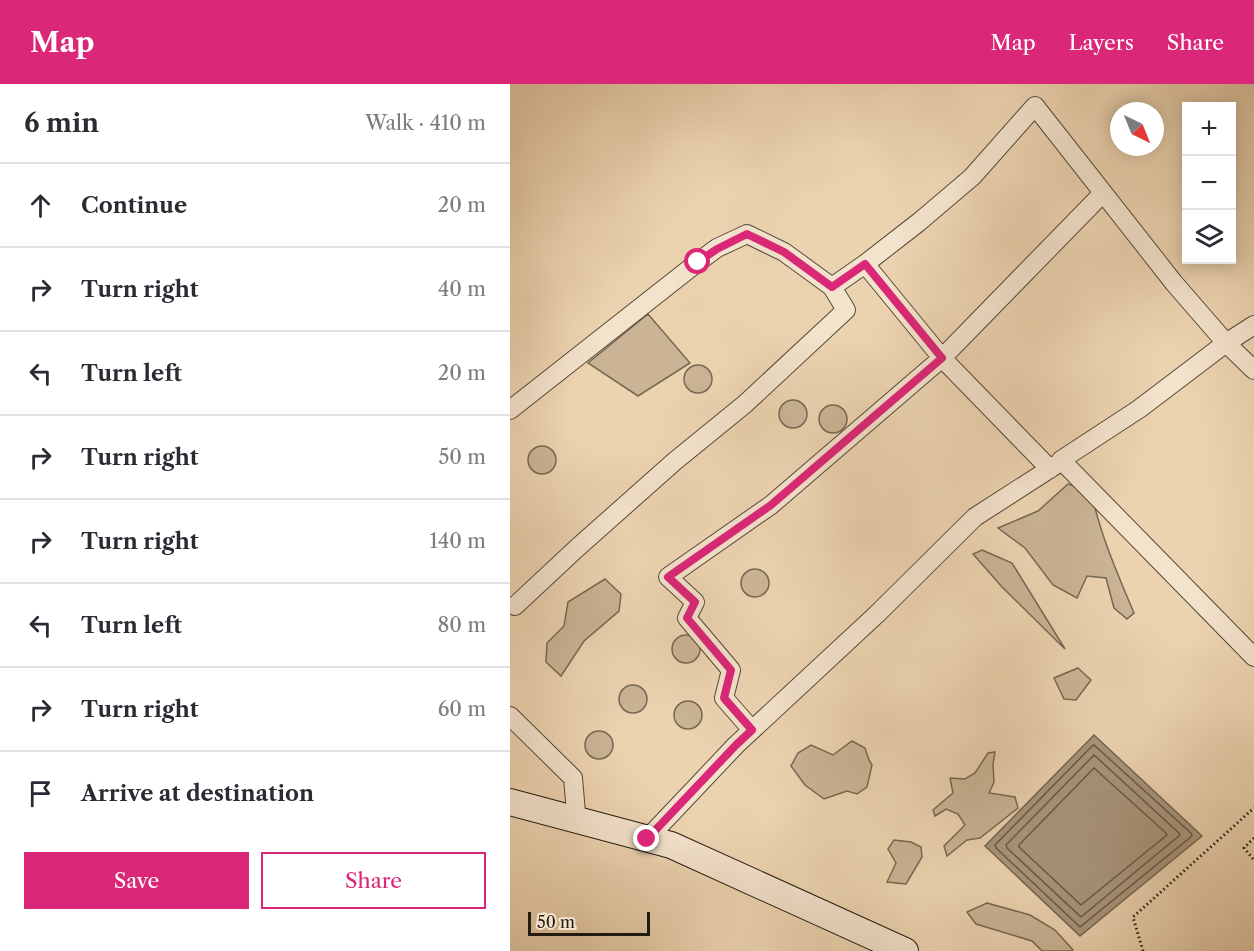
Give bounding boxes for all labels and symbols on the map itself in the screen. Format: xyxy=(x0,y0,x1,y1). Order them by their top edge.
north arrow xyxy=(1110,102,1164,156)
route start xyxy=(684,248,710,274)
route end xyxy=(633,825,659,851)
scale bar xyxy=(528,909,650,936)

